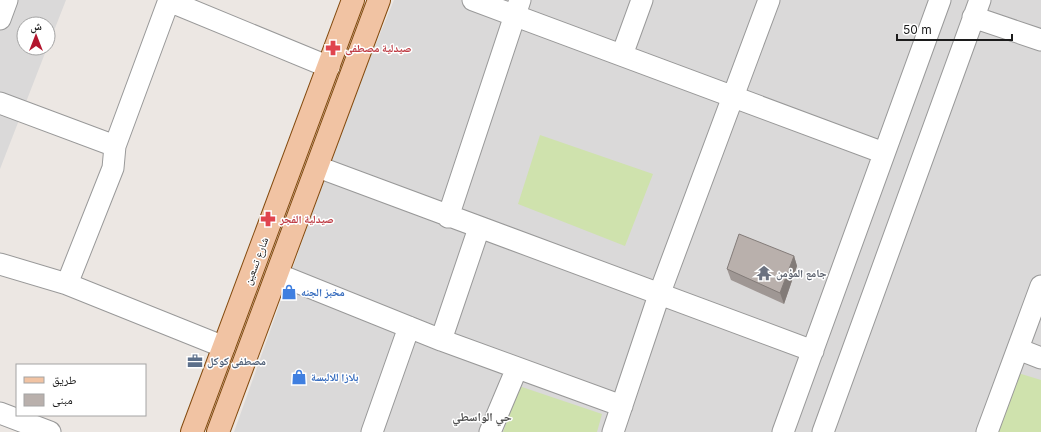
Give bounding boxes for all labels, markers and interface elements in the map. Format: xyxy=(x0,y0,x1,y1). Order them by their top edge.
north arrow xyxy=(16,16,56,56)
scale bar xyxy=(897,16,1012,42)
text: ش xyxy=(30,19,42,34)
text: 50 m xyxy=(903,22,932,37)
pharmacy icon: صيدلية مصطفى xyxy=(324,39,342,57)
place label: صيدلية مصطفى xyxy=(345,41,412,56)
pharmacy icon: صيدلية الفجر xyxy=(259,210,277,228)
place label: صيدلية الفجر xyxy=(279,212,334,226)
street label: شارع تسعين xyxy=(241,235,271,287)
temple icon: جامع المؤمن xyxy=(755,264,773,282)
place label: جامع المؤمن xyxy=(776,266,827,281)
shop icon: مخبز الجنه xyxy=(280,283,298,301)
place label: مخبز الجنه xyxy=(301,285,345,299)
office icon: مصطفى كوكل xyxy=(186,352,204,370)
place label: مصطفى كوكل xyxy=(207,354,266,369)
legend xyxy=(16,364,146,416)
shop icon: بلازا للالبسة xyxy=(290,368,308,386)
place label: بلازا للالبسة xyxy=(311,370,359,384)
text: طريق xyxy=(52,372,77,387)
text: مبنى xyxy=(52,392,73,407)
district label: حي الواسطي xyxy=(452,409,512,427)

